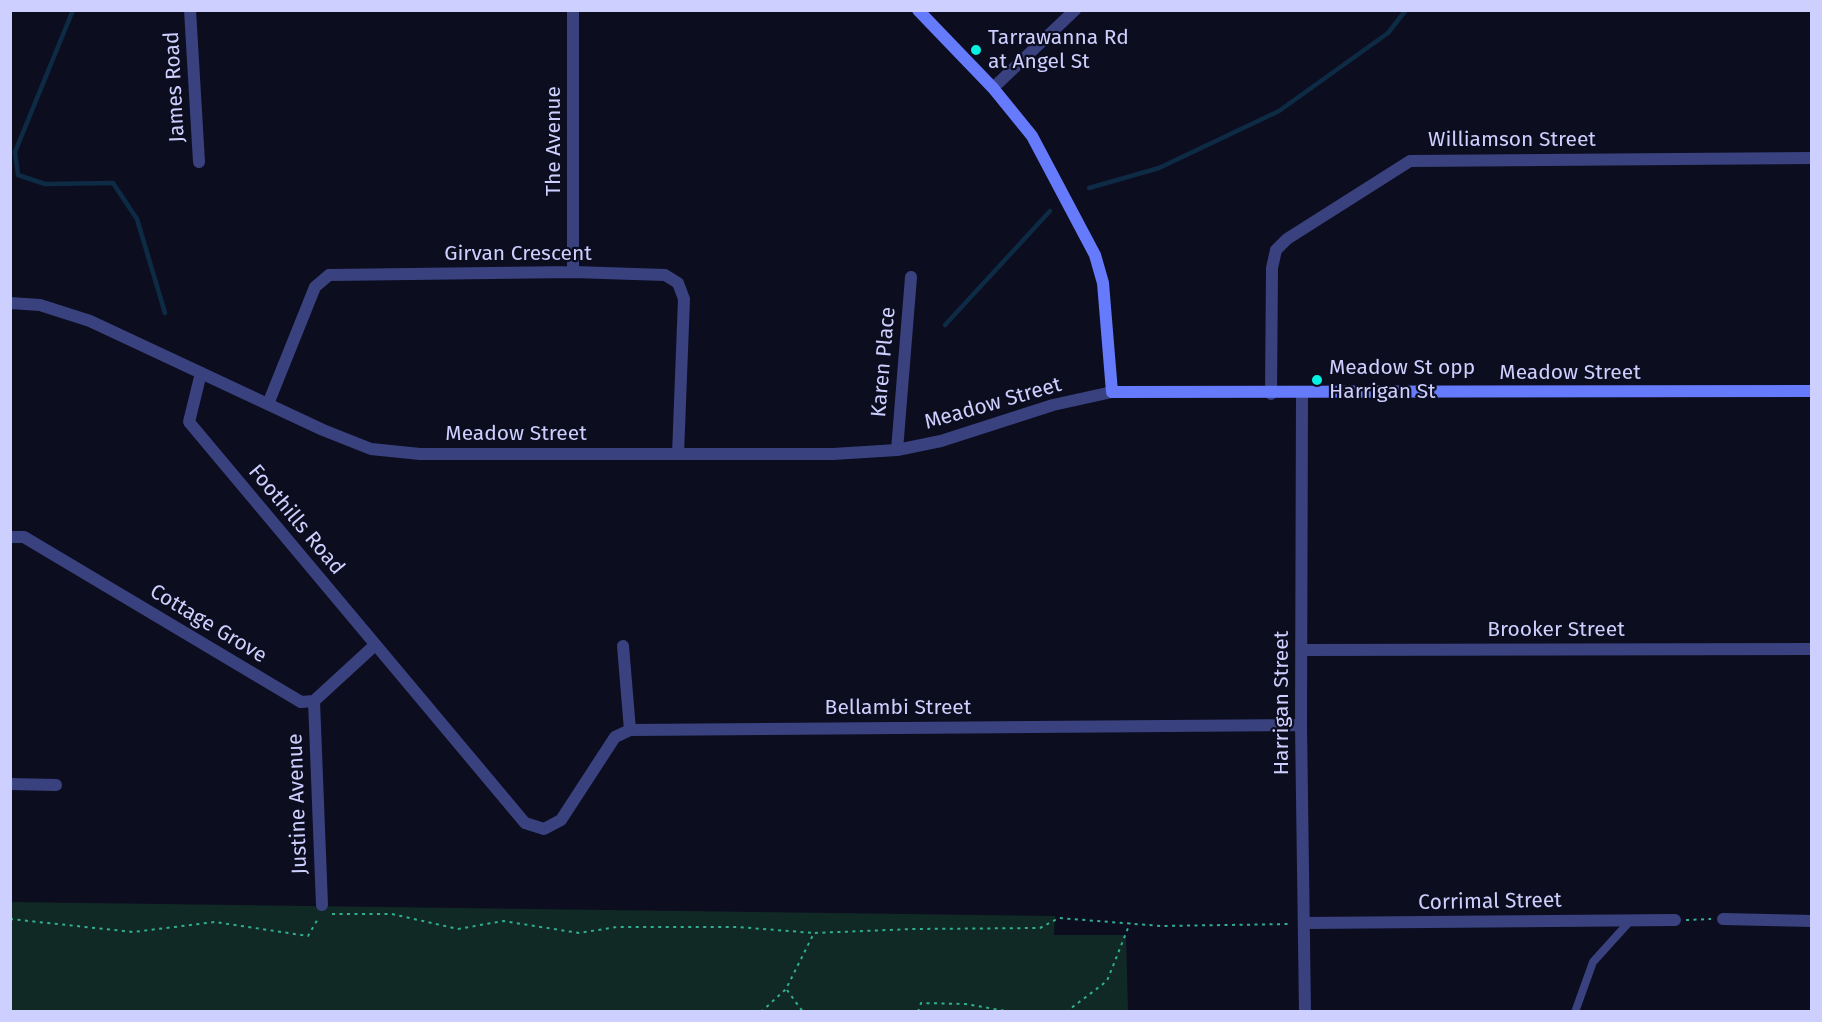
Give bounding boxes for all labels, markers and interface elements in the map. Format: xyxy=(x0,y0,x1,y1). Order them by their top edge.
place label: Tarrawanna Rd at Angel St xyxy=(988,25,1129,75)
street label: James Road xyxy=(160,31,190,143)
marker: Tarrawanna Rd at Angel St xyxy=(969,43,983,57)
street label: The Avenue xyxy=(541,86,567,196)
street label: Williamson Street xyxy=(1428,127,1596,153)
street label: Girvan Crescent xyxy=(444,241,592,267)
street label: Karen Place xyxy=(867,306,901,418)
place label: Meadow St opp Harrigan St xyxy=(1329,355,1475,405)
street label: Meadow Street xyxy=(1499,360,1641,386)
street label: Meadow Street xyxy=(922,372,1064,436)
marker: Meadow St opp Harrigan St xyxy=(1310,373,1324,387)
street label: Meadow Street xyxy=(445,421,587,447)
street label: Foothills Road xyxy=(243,460,349,580)
street label: Cottage Grove xyxy=(145,579,271,669)
street label: Brooker Street xyxy=(1487,617,1625,643)
street label: Harrigan Street xyxy=(1269,631,1295,775)
street label: Bellambi Street xyxy=(825,695,971,721)
street label: Justine Avenue xyxy=(283,733,313,875)
street label: Corrimal Street xyxy=(1418,888,1562,916)

